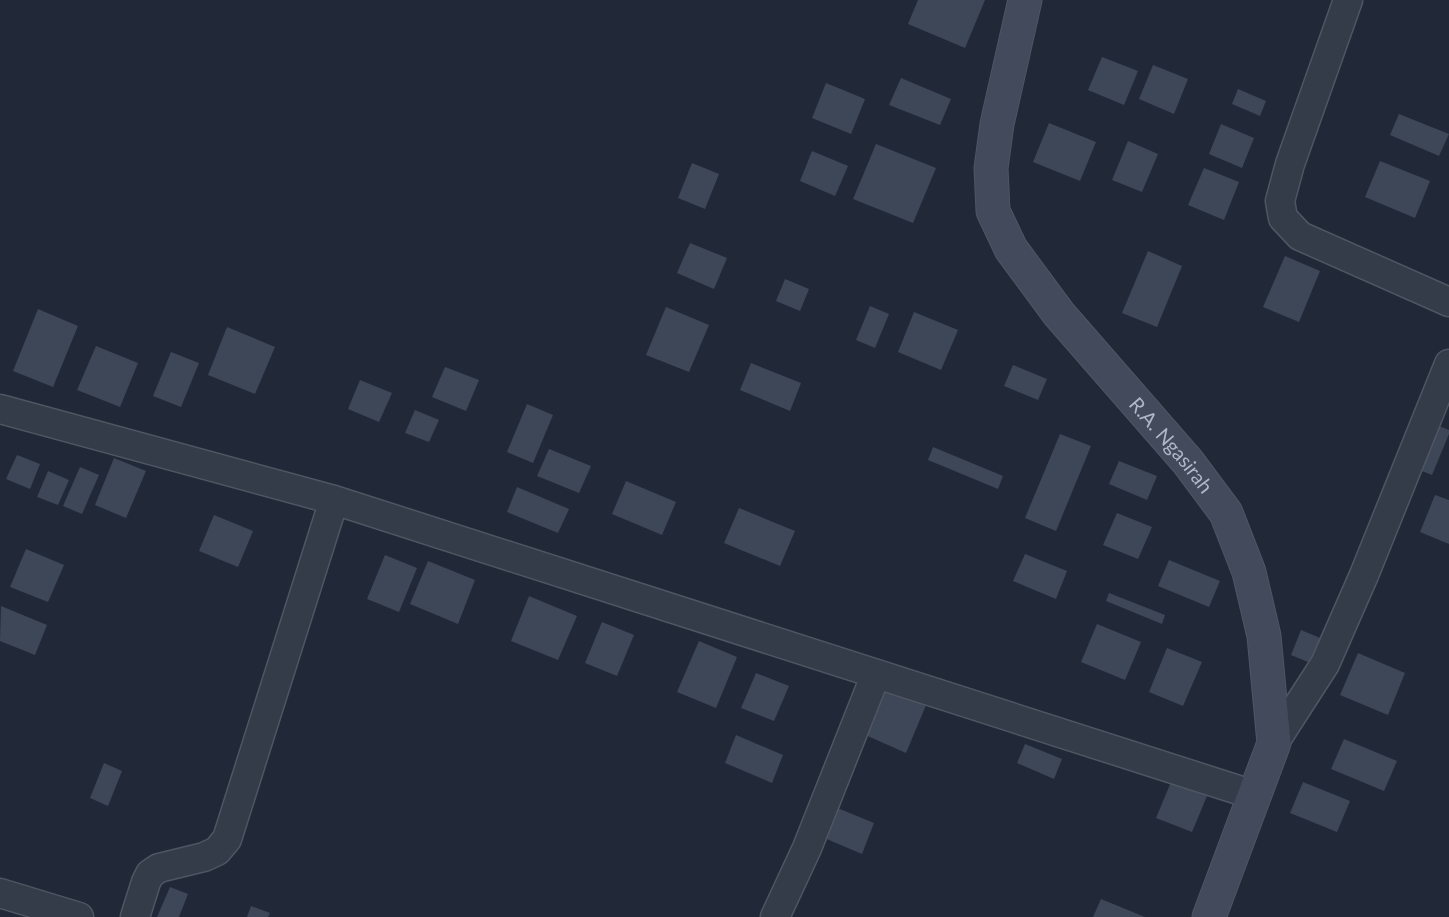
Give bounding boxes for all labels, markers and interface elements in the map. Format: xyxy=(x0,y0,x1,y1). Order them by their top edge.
street label: R.A. Ngasirah xyxy=(1125,392,1219,497)

